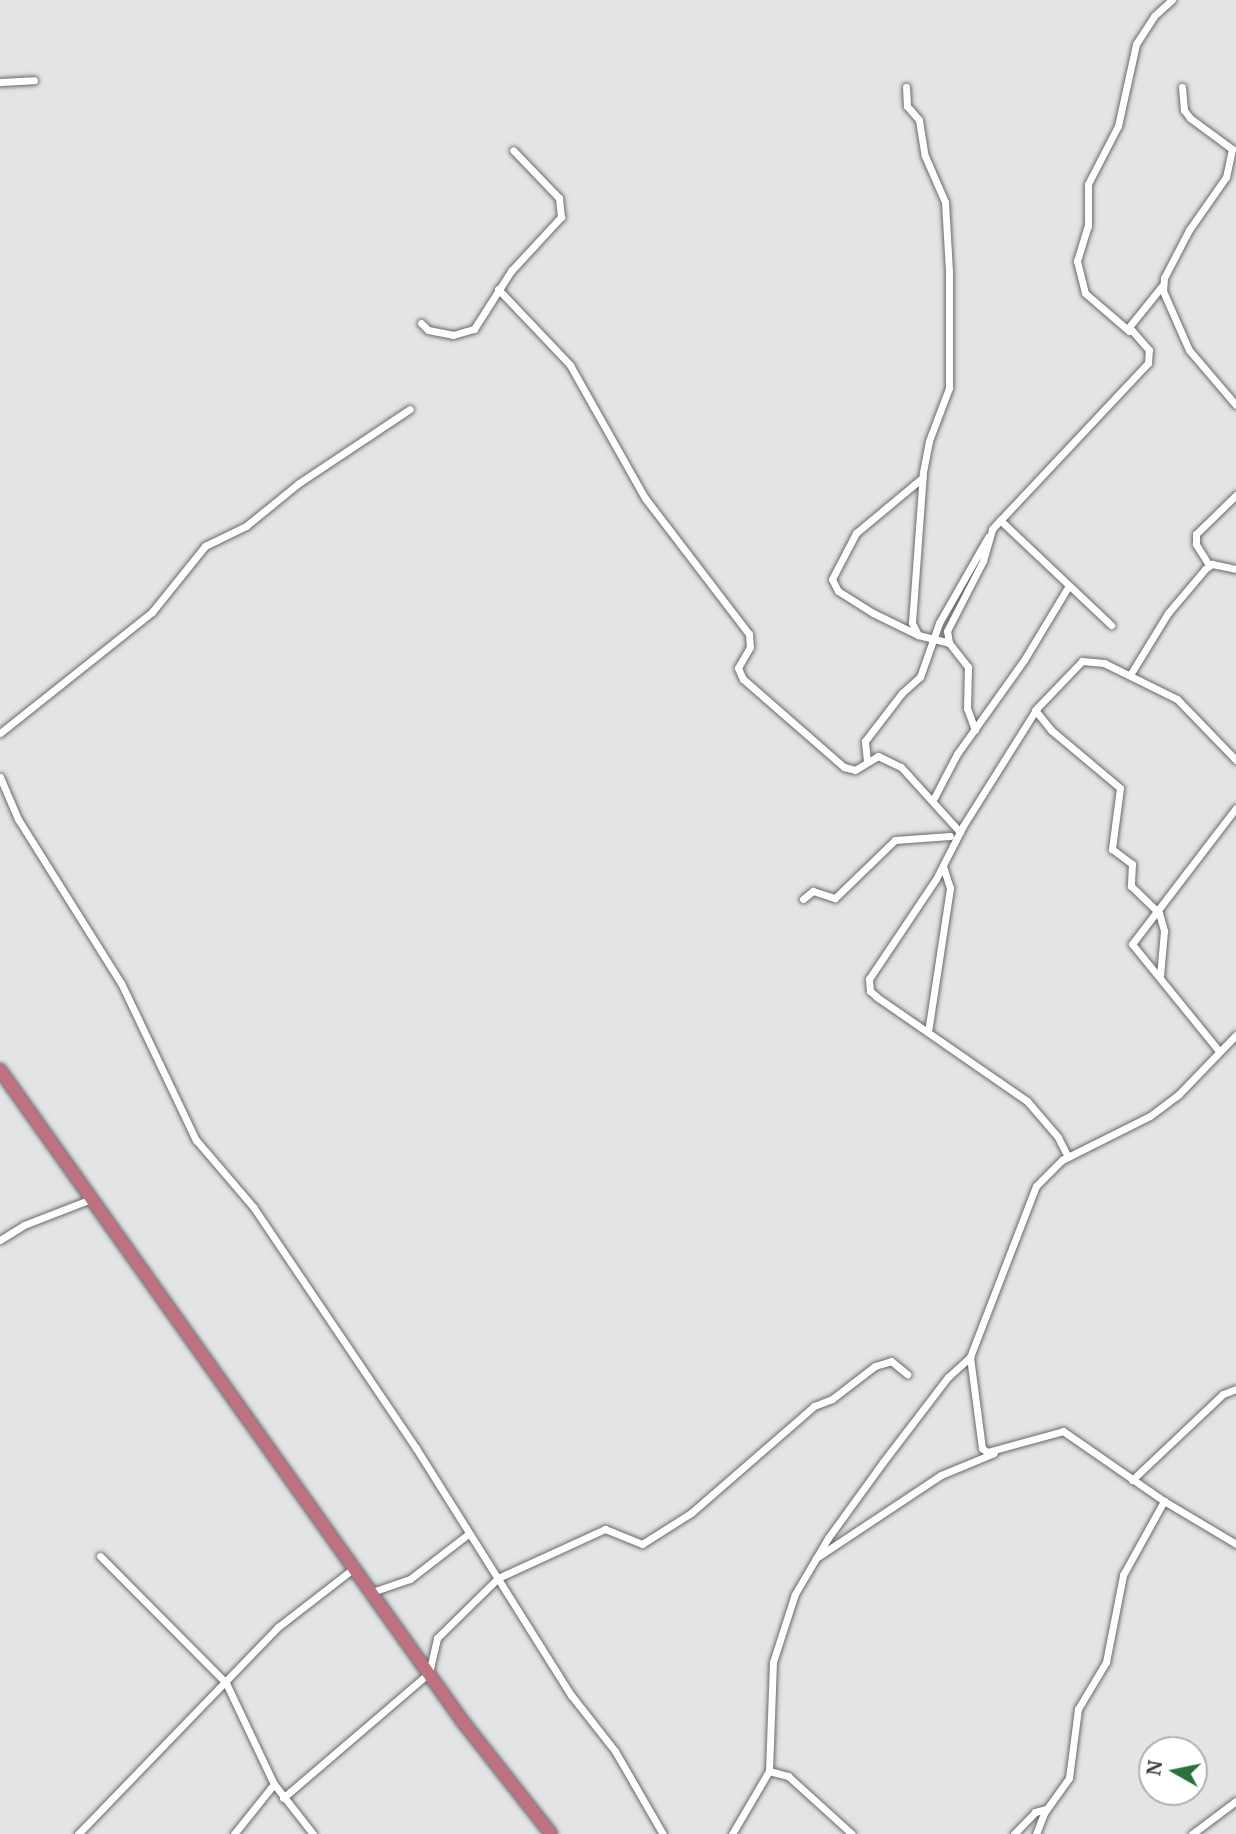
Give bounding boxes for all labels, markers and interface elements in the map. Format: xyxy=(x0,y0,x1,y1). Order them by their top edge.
north arrow xyxy=(1138,1736,1208,1806)
text: N xyxy=(1141,1759,1167,1777)

